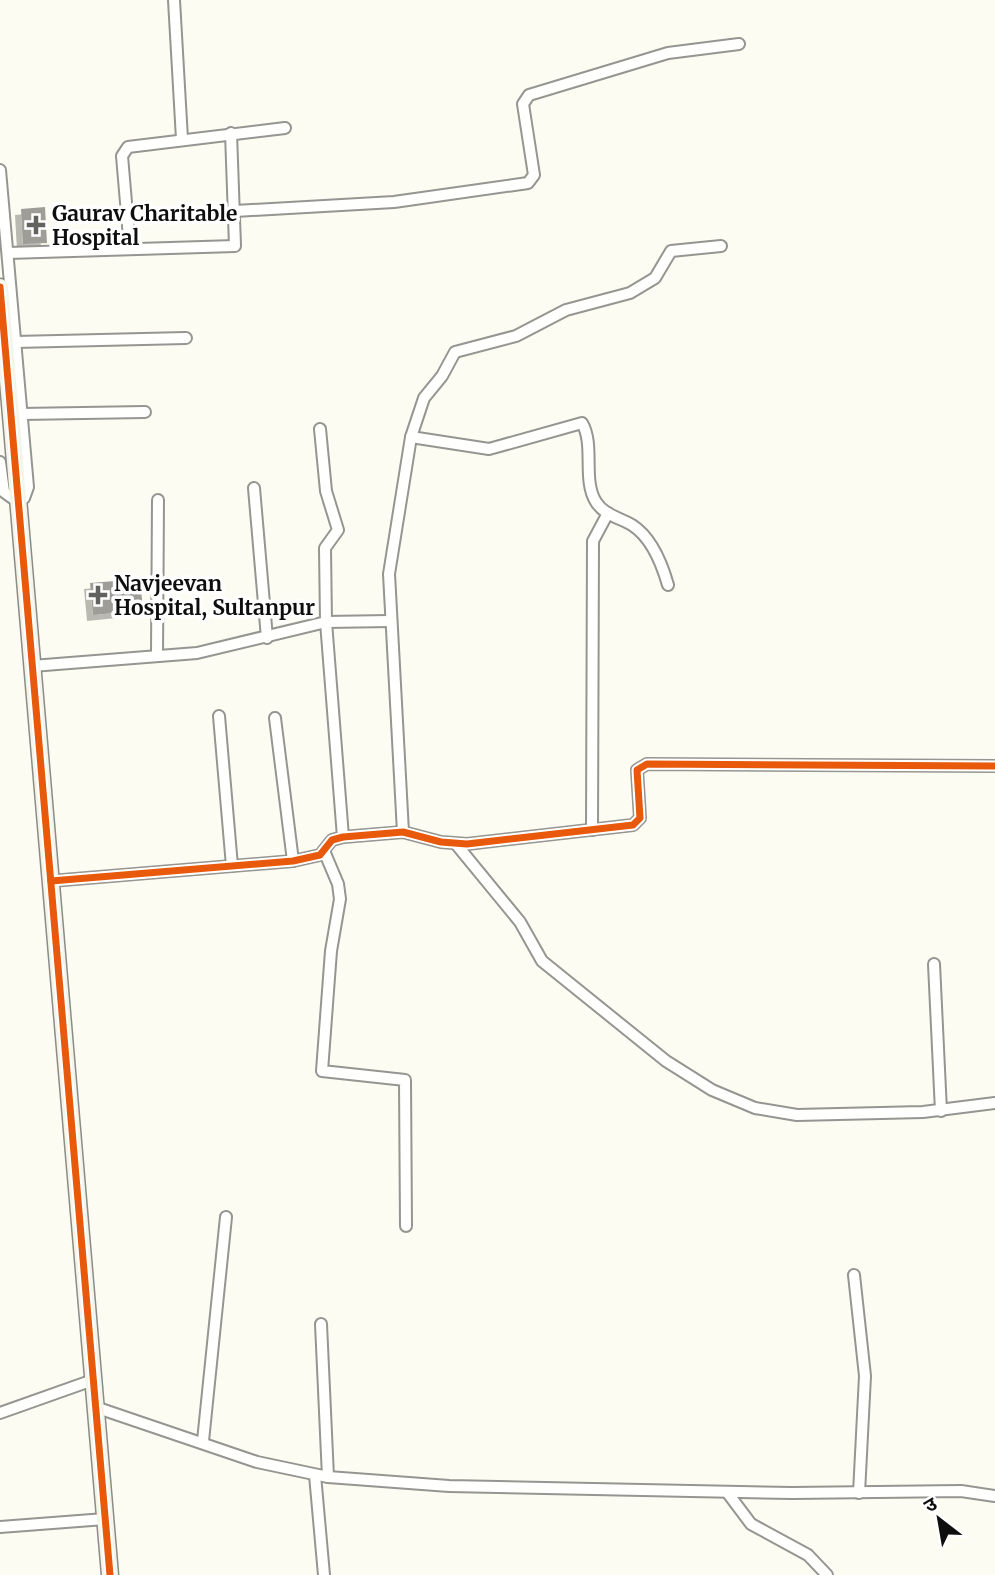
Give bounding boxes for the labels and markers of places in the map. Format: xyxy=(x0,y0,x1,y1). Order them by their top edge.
place label: Gaurav Charitable Hospital xyxy=(52,200,237,251)
marker: Gaurav Charitable Hospital xyxy=(26,215,46,235)
place label: Navjeevan Hospital, Sultanpur xyxy=(114,570,315,621)
marker: Navjeevan Hospital, Sultanpur xyxy=(88,585,108,605)

